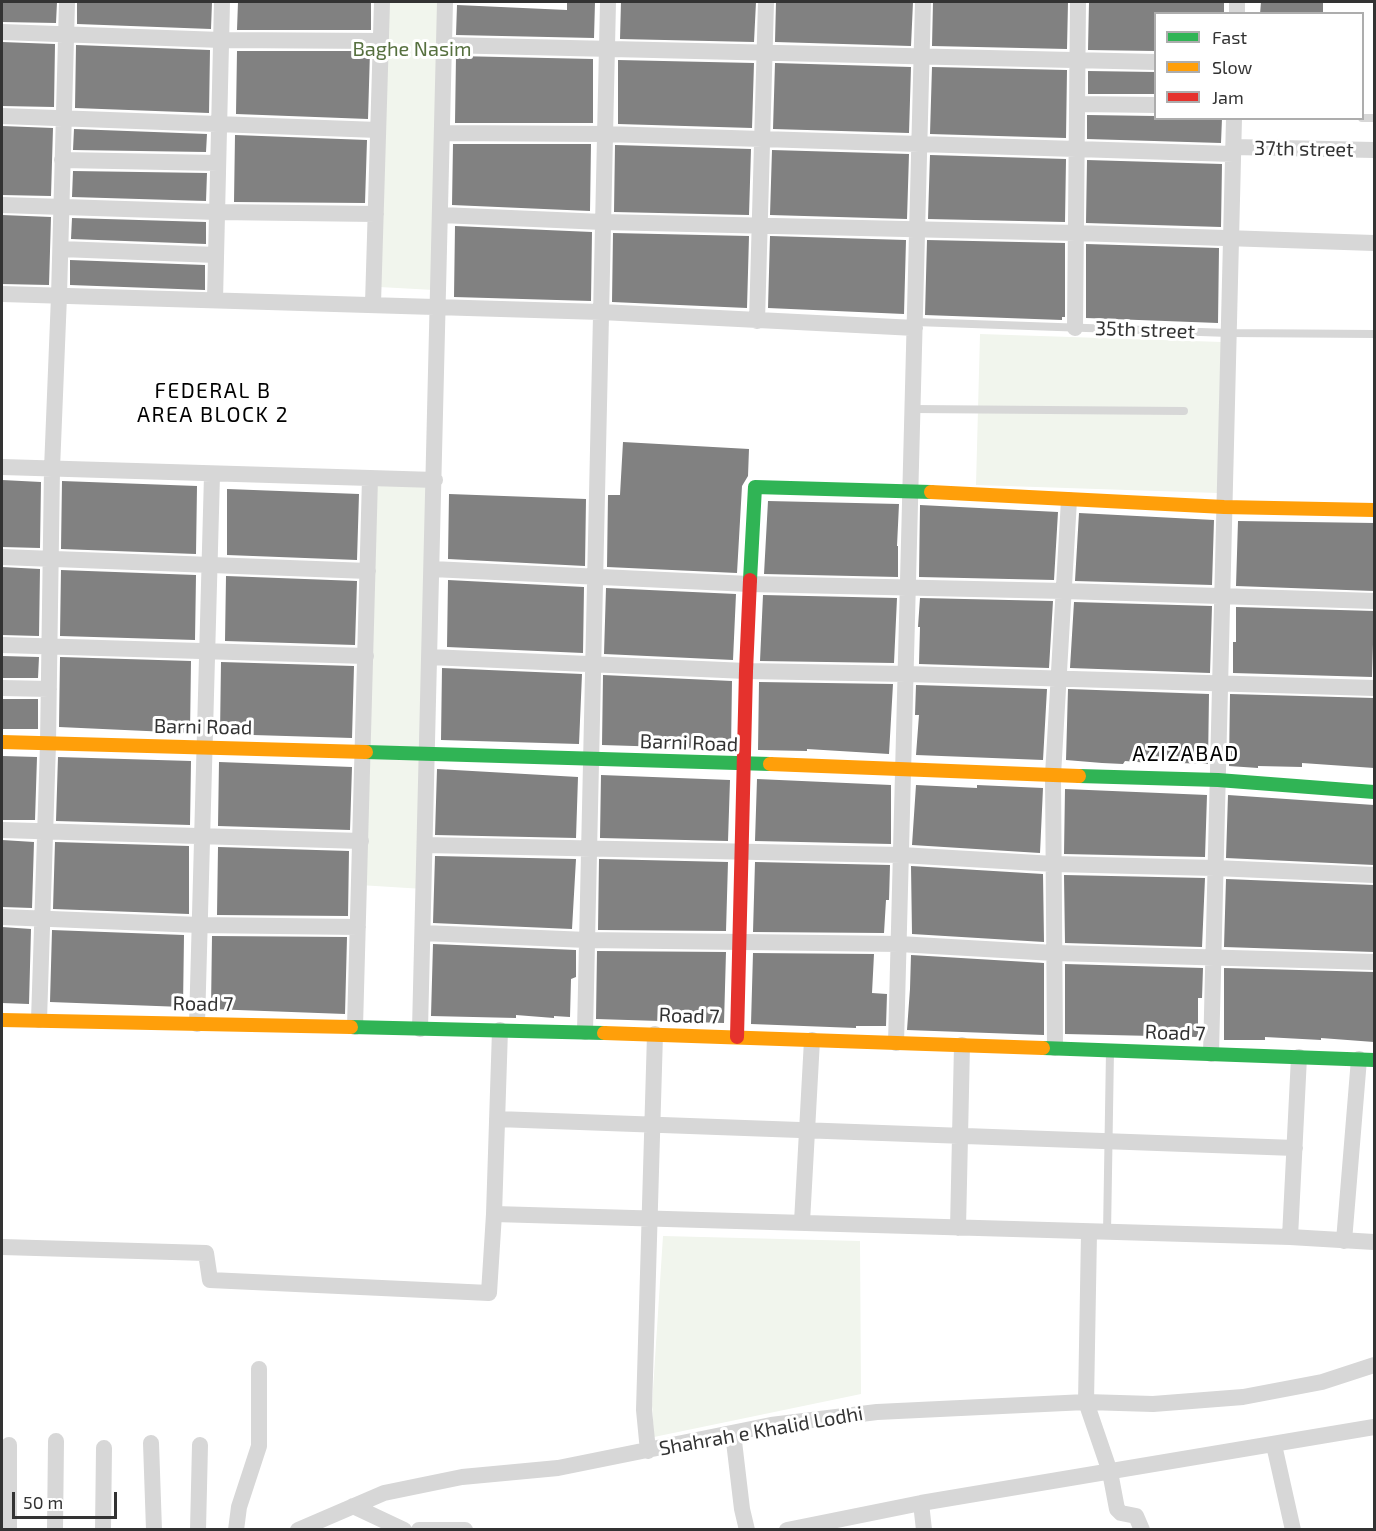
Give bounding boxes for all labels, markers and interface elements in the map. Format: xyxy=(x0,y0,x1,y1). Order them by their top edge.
legend xyxy=(1154,12,1364,120)
text: Fast xyxy=(1212,26,1247,48)
park label: Baghe Nasim xyxy=(352,37,472,61)
text: Slow xyxy=(1212,56,1252,78)
text: Jam xyxy=(1212,86,1244,108)
street label: 37th street xyxy=(1254,136,1354,162)
street label: 35th street xyxy=(1095,316,1195,344)
district label: FEDERAL B AREA BLOCK 2 xyxy=(137,378,289,428)
street label: Barni Road xyxy=(154,714,252,740)
street label: Barni Road xyxy=(639,729,739,757)
district label: AZIZABAD xyxy=(1132,741,1240,767)
street label: Road 7 xyxy=(172,991,234,1017)
street label: Road 7 xyxy=(658,1003,720,1029)
street label: Road 7 xyxy=(1144,1020,1206,1046)
street label: Shahrah e Khalid Lodhi xyxy=(657,1401,865,1461)
scale bar xyxy=(15,1480,120,1518)
text: 50 m xyxy=(23,1491,63,1513)

